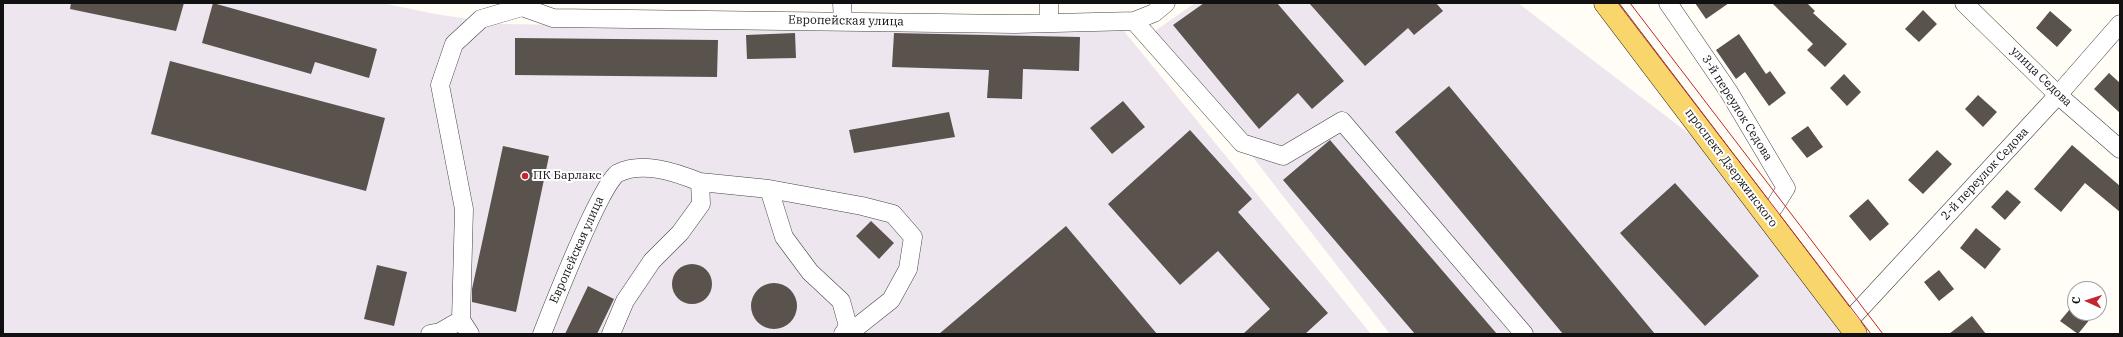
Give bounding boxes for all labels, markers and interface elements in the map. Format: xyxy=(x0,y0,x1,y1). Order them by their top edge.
street label: Европейская улица xyxy=(788,13,904,29)
street label: улица Седова xyxy=(2007,44,2075,110)
street label: 3-й переулок Седова xyxy=(1699,53,1775,163)
street label: проспект Дзержинского xyxy=(1682,106,1780,230)
street label: 2-й переулок Седова xyxy=(1938,125,2032,223)
place label: ПК Барлакс xyxy=(533,169,602,183)
marker: ПК Барлакс xyxy=(520,171,530,181)
street label: Европейская улица xyxy=(547,194,607,306)
north arrow xyxy=(2067,281,2107,321)
text: С xyxy=(2069,296,2083,304)

